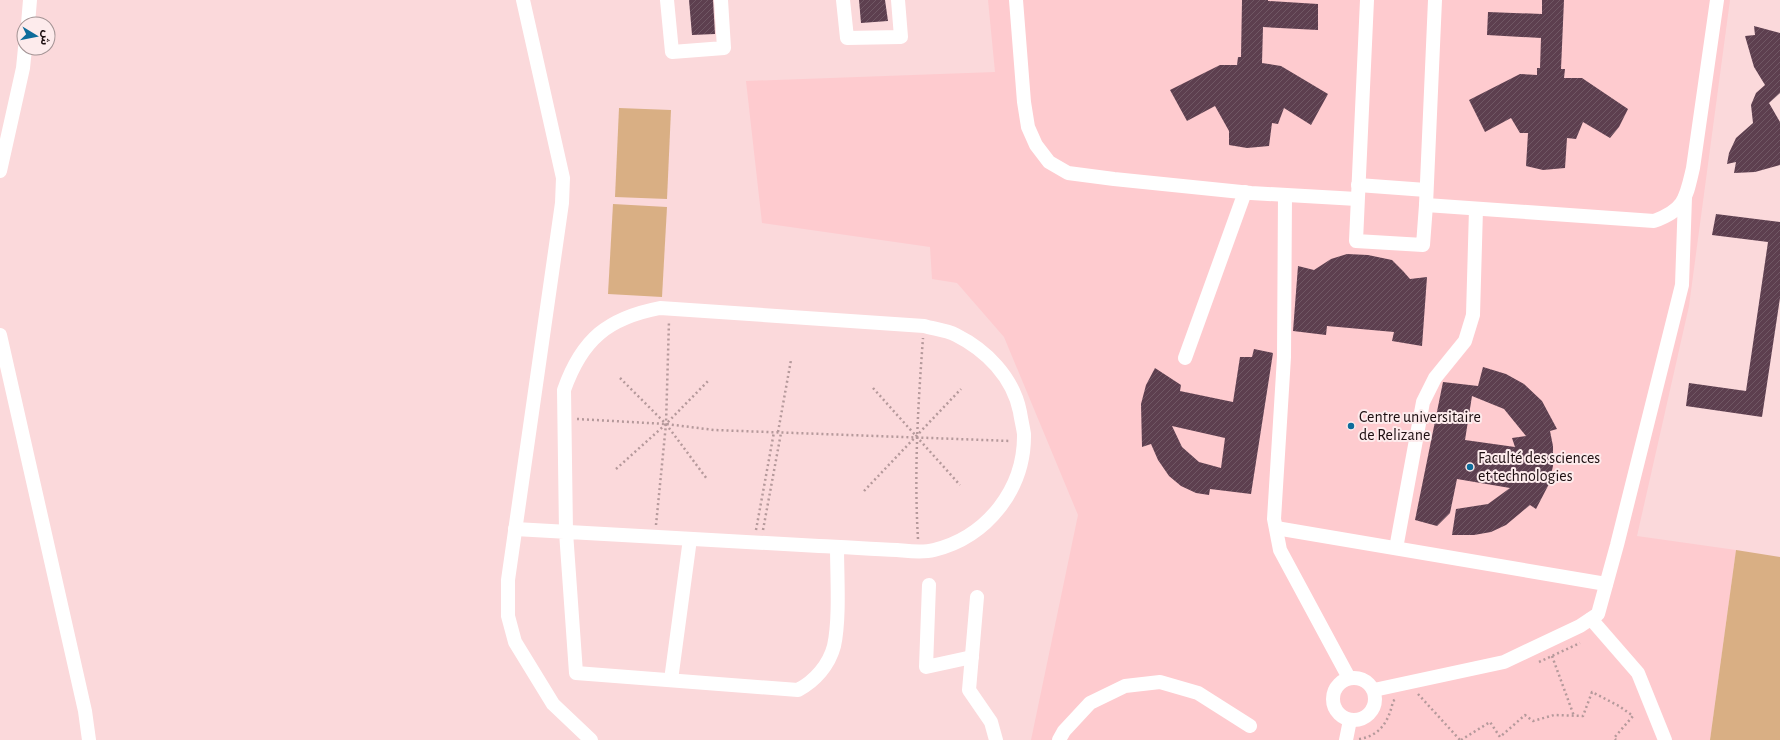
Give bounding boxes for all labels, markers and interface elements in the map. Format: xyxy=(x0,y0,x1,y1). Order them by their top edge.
north arrow xyxy=(16,16,56,56)
text: ش xyxy=(38,29,52,46)
place label: Centre universitaire de Relizane xyxy=(1359,409,1481,443)
marker: Centre universitaire de Relizane xyxy=(1346,421,1356,431)
place label: Faculté des sciences et technologies xyxy=(1478,450,1600,484)
marker: Faculté des sciences et technologies xyxy=(1465,462,1475,472)

